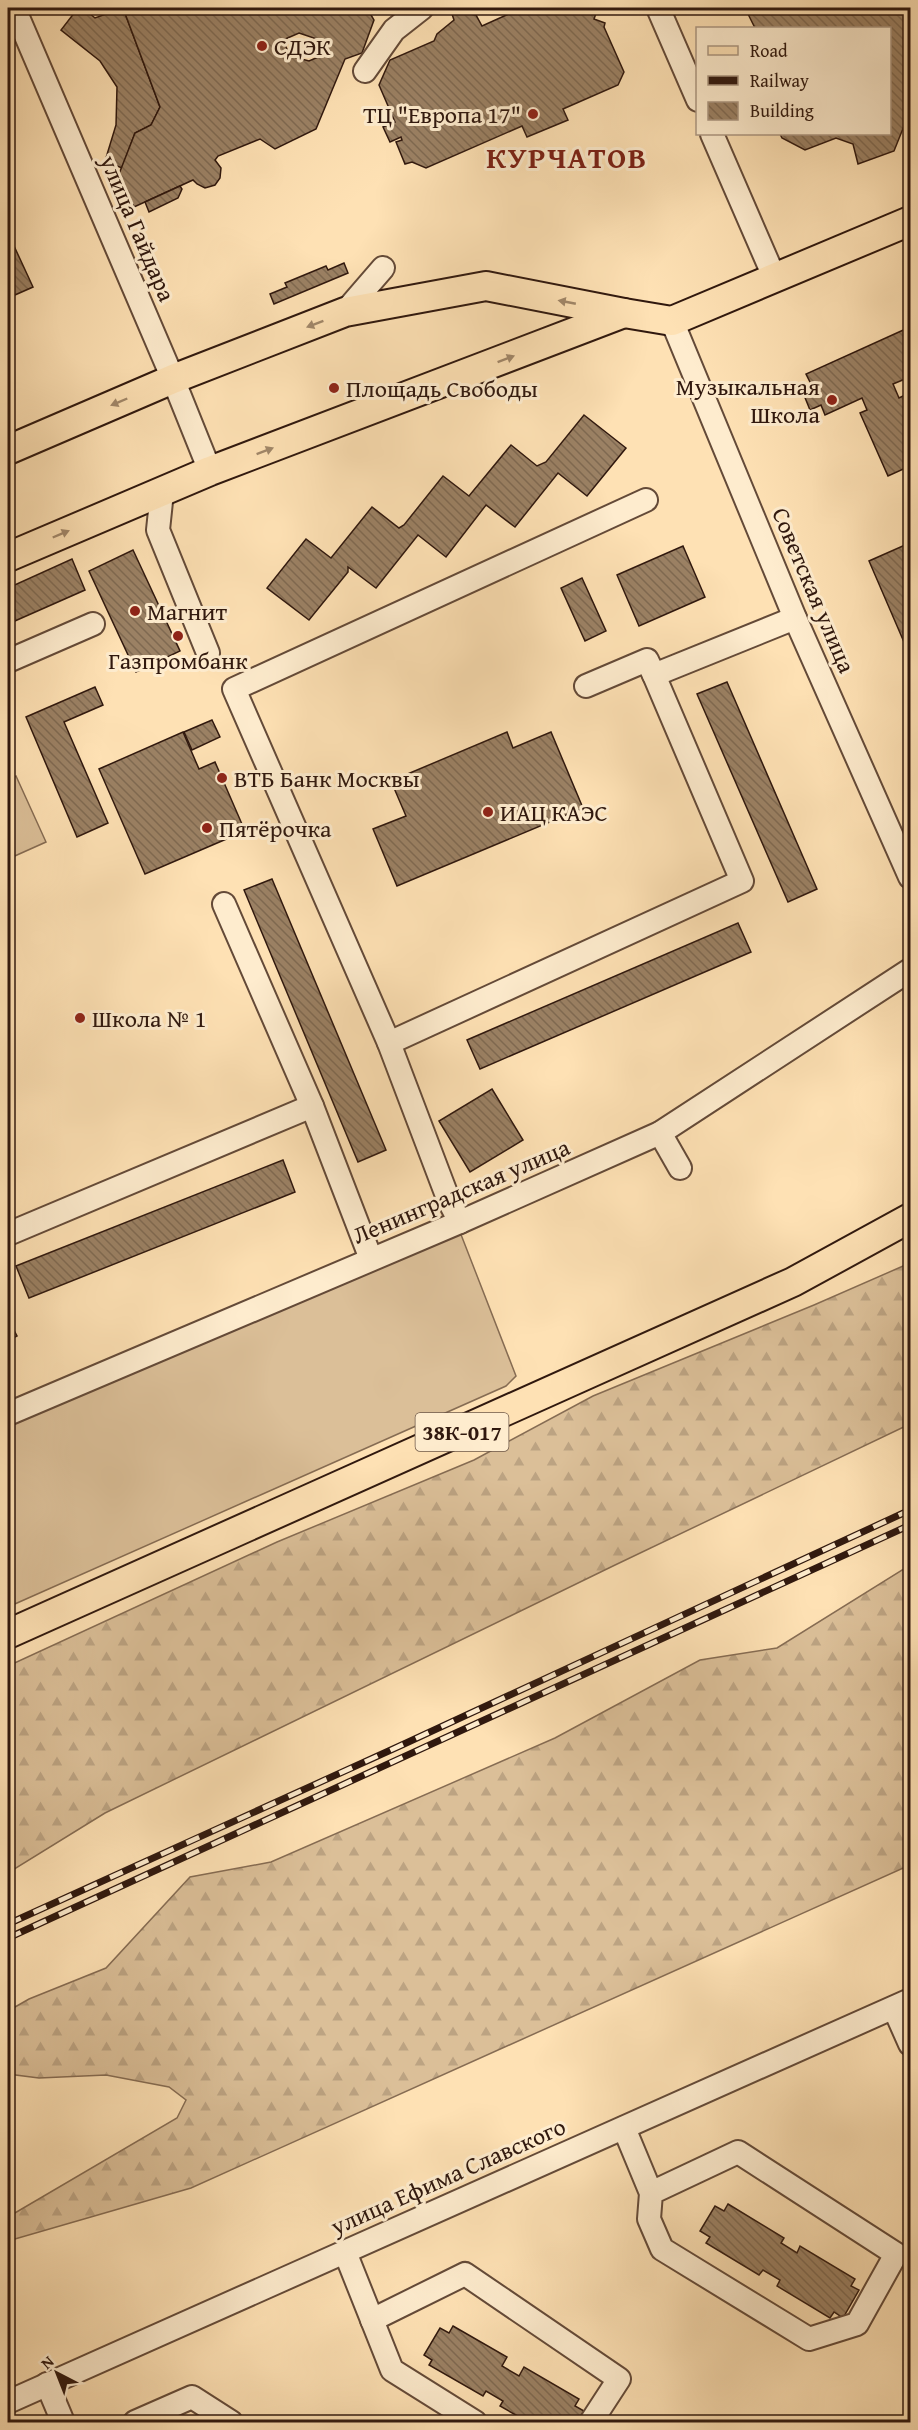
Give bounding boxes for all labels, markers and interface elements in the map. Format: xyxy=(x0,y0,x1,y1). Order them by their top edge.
legend xyxy=(696,27,891,135)
place label: СДЭК xyxy=(274,29,331,64)
text: Road xyxy=(750,37,788,64)
marker: СДЭК xyxy=(255,39,269,53)
text: Railway xyxy=(750,67,809,94)
place label: ТЦ "Европа 17" xyxy=(363,97,521,132)
text: Building xyxy=(750,97,814,124)
marker: ТЦ "Европа 17" xyxy=(526,107,540,121)
district label: КУРЧАТОВ xyxy=(486,135,648,179)
street label: улица Гайдара xyxy=(91,148,185,307)
one-way arrow xyxy=(557,297,576,306)
one-way arrow xyxy=(306,319,324,329)
one-way arrow xyxy=(497,353,515,363)
place label: Музыкальная Школа xyxy=(676,369,821,432)
place label: Площадь Свободы xyxy=(346,371,538,406)
marker: Площадь Свободы xyxy=(327,381,341,395)
marker: Музыкальная Школа xyxy=(825,393,839,407)
one-way arrow xyxy=(110,397,128,407)
one-way arrow xyxy=(256,445,274,455)
street label: Советская улица xyxy=(763,502,865,679)
one-way arrow xyxy=(53,529,71,539)
place label: Магнит xyxy=(147,594,228,629)
marker: Магнит xyxy=(128,604,142,618)
marker: Газпромбанк xyxy=(171,629,185,643)
place label: Газпромбанк xyxy=(108,643,248,678)
place label: ВТБ Банк Москвы xyxy=(234,761,420,796)
marker: ВТБ Банк Москвы xyxy=(215,771,229,785)
place label: ИАЦ КАЭС xyxy=(500,795,608,830)
marker: ИАЦ КАЭС xyxy=(481,805,495,819)
place label: Пятёрочка xyxy=(219,811,332,846)
marker: Пятёрочка xyxy=(200,821,214,835)
place label: Школа № 1 xyxy=(92,1001,206,1036)
marker: Школа № 1 xyxy=(73,1011,87,1025)
street label: Ленинградская улица xyxy=(347,1129,576,1253)
road number: 38К-017 xyxy=(416,1413,508,1451)
street label: улица Ефима Славского xyxy=(324,2108,571,2244)
north arrow xyxy=(27,2343,87,2403)
text: N xyxy=(35,2349,59,2374)

